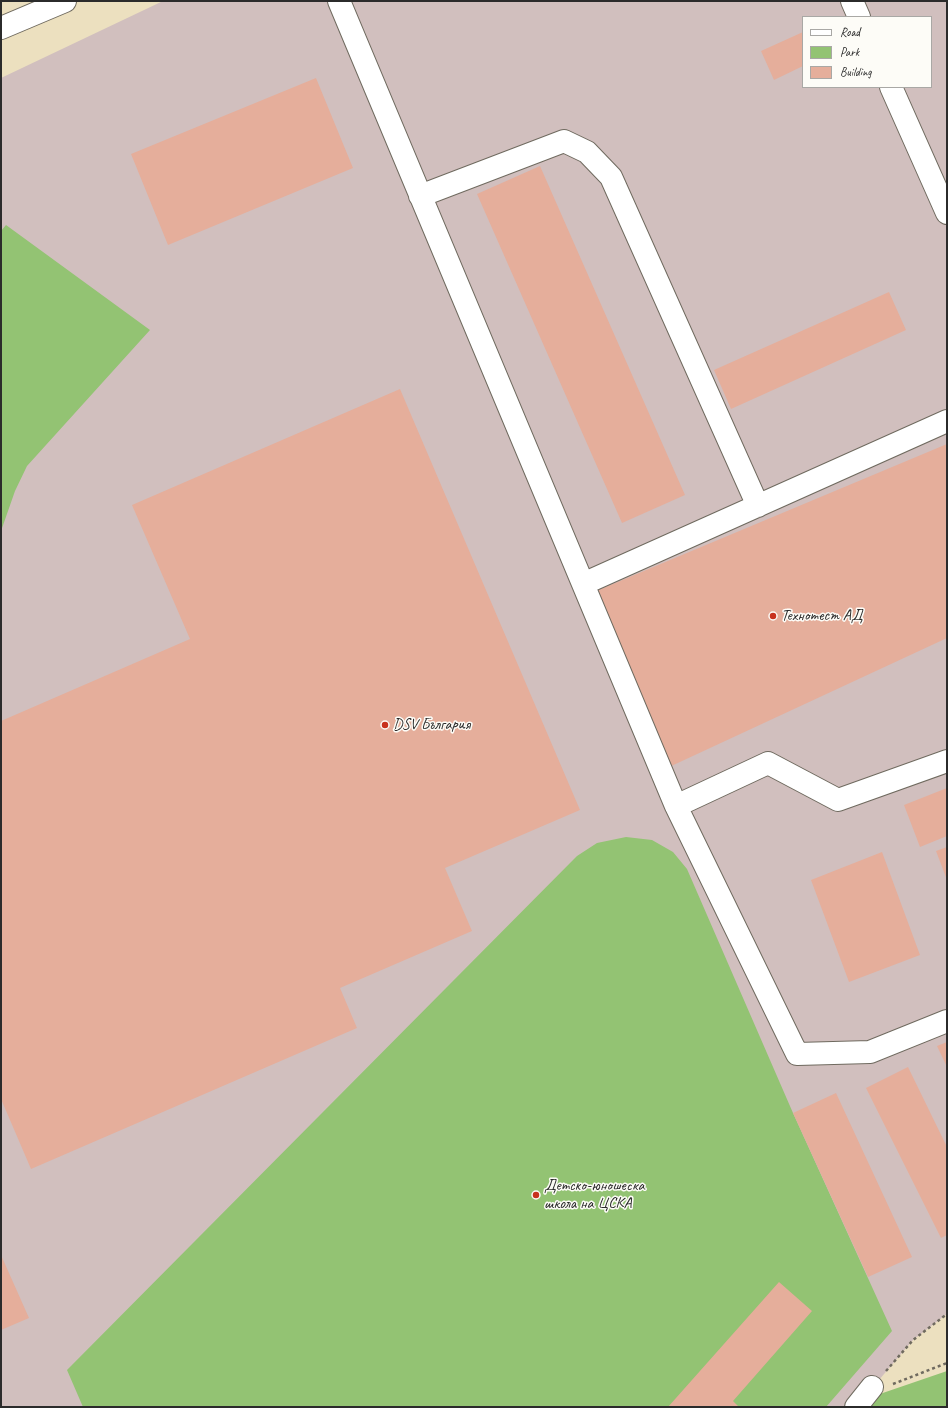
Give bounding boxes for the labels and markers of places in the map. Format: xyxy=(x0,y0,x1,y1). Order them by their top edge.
place label: Технотест АД xyxy=(781,606,862,626)
marker: Технотест АД xyxy=(768,611,778,621)
place label: DSV България xyxy=(393,715,470,735)
marker: DSV България xyxy=(380,720,390,730)
place label: Детско-юношеска школа на ЦСКА xyxy=(544,1176,645,1214)
marker: Детско-юношеска школа на ЦСКА xyxy=(531,1190,541,1200)

